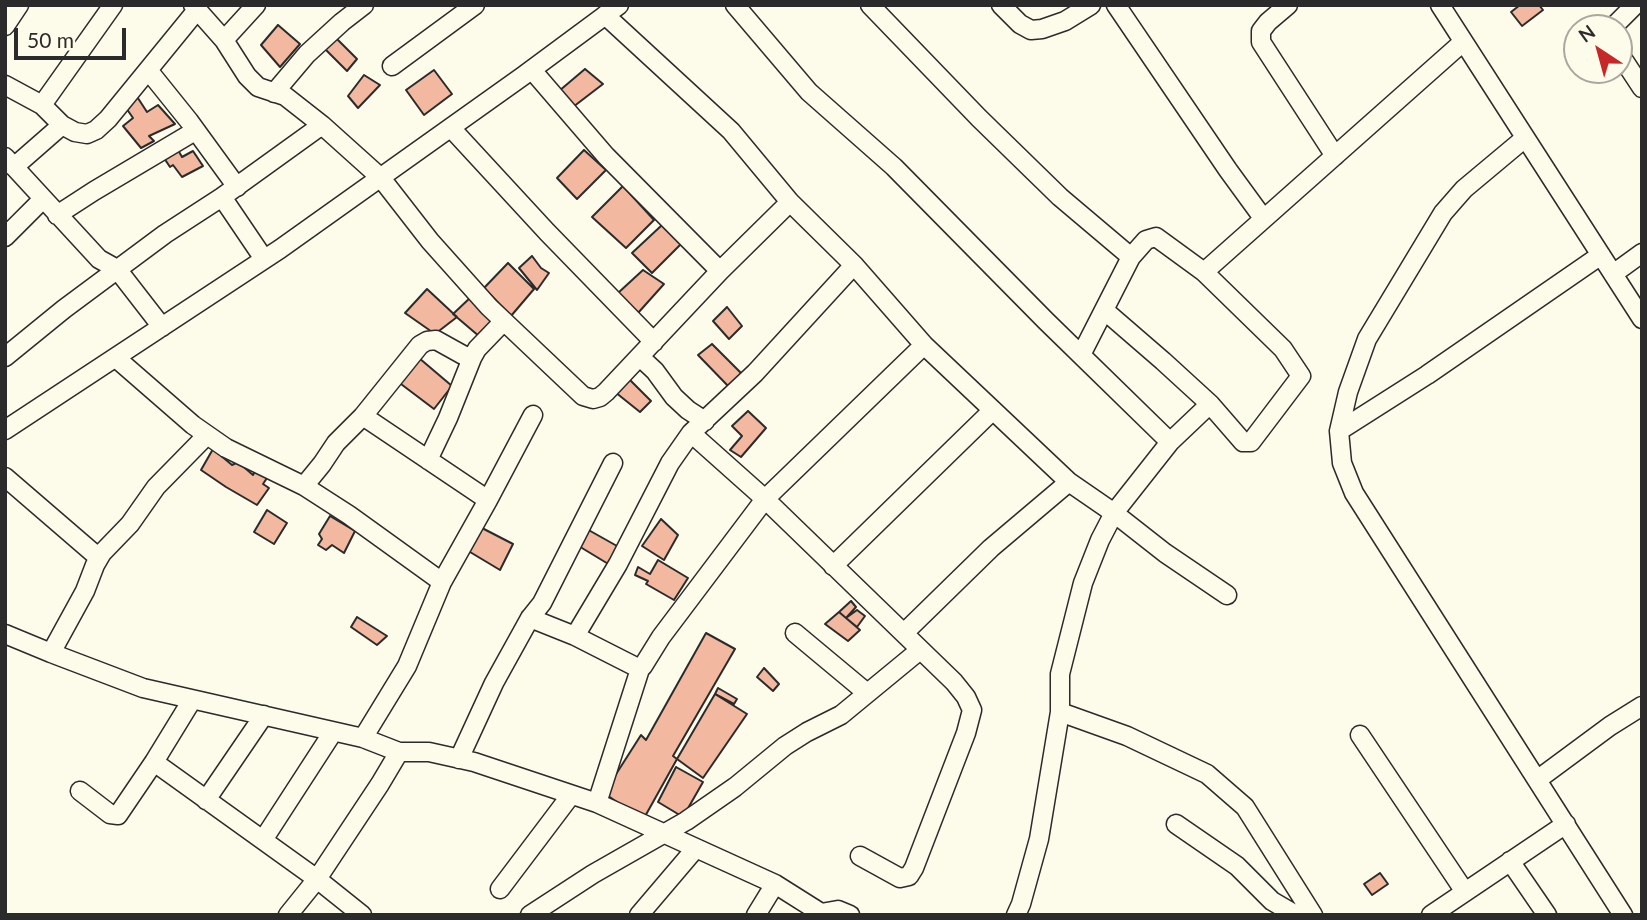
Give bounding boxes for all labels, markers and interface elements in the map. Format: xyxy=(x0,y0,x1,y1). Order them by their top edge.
scale bar xyxy=(18,14,130,58)
north arrow xyxy=(1563,14,1633,84)
text: N xyxy=(1574,20,1599,47)
text: 50 m xyxy=(27,27,74,52)

